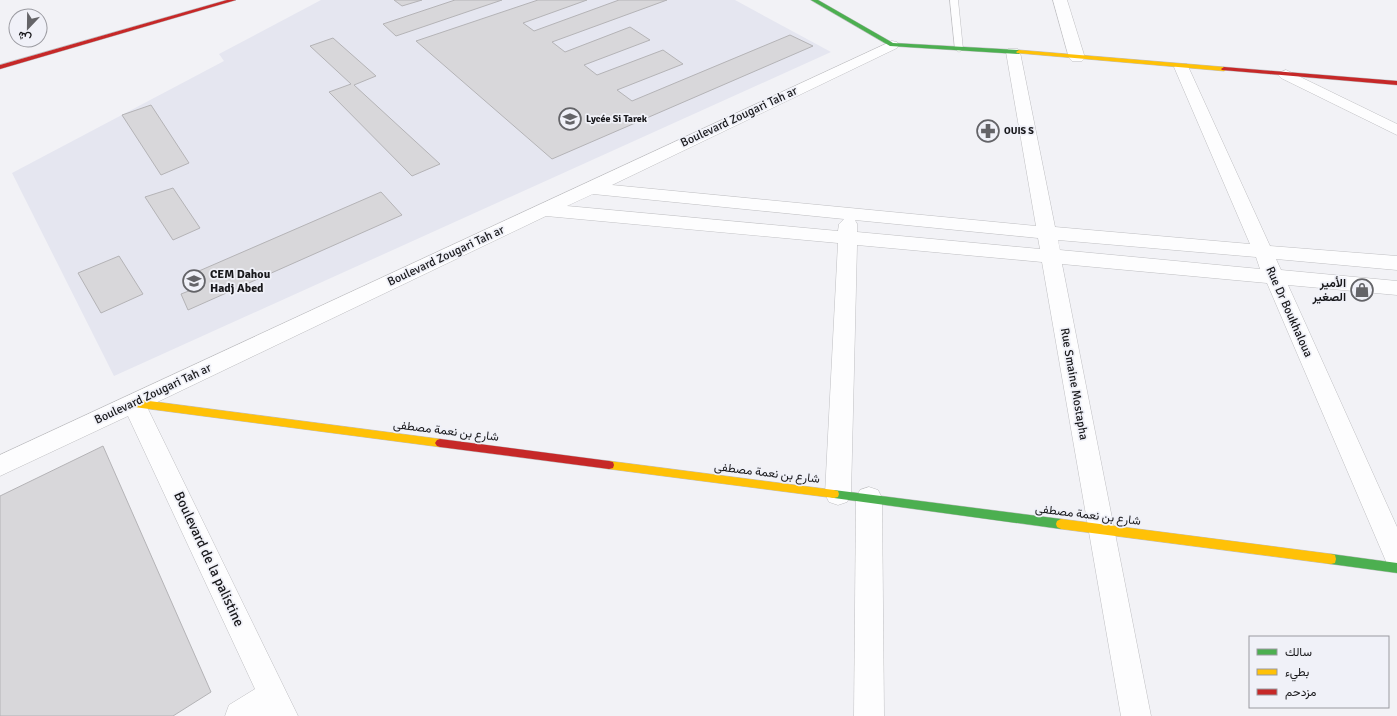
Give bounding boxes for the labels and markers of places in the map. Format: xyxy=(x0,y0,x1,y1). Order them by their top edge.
school or university icon: Lycée Si Tarek xyxy=(557,106,583,132)
place label: Lycée Si Tarek xyxy=(586,113,648,125)
pharmacy icon: OUIS S xyxy=(975,118,1001,144)
place label: OUIS S xyxy=(1004,125,1034,137)
place label: CEM Dahou Hadj Abed xyxy=(210,267,271,296)
school or university icon: CEM Dahou Hadj Abed xyxy=(181,268,207,294)
place label: الأمير الصغير xyxy=(1312,276,1346,305)
shop icon: الأمير الصغير xyxy=(1349,277,1375,303)

